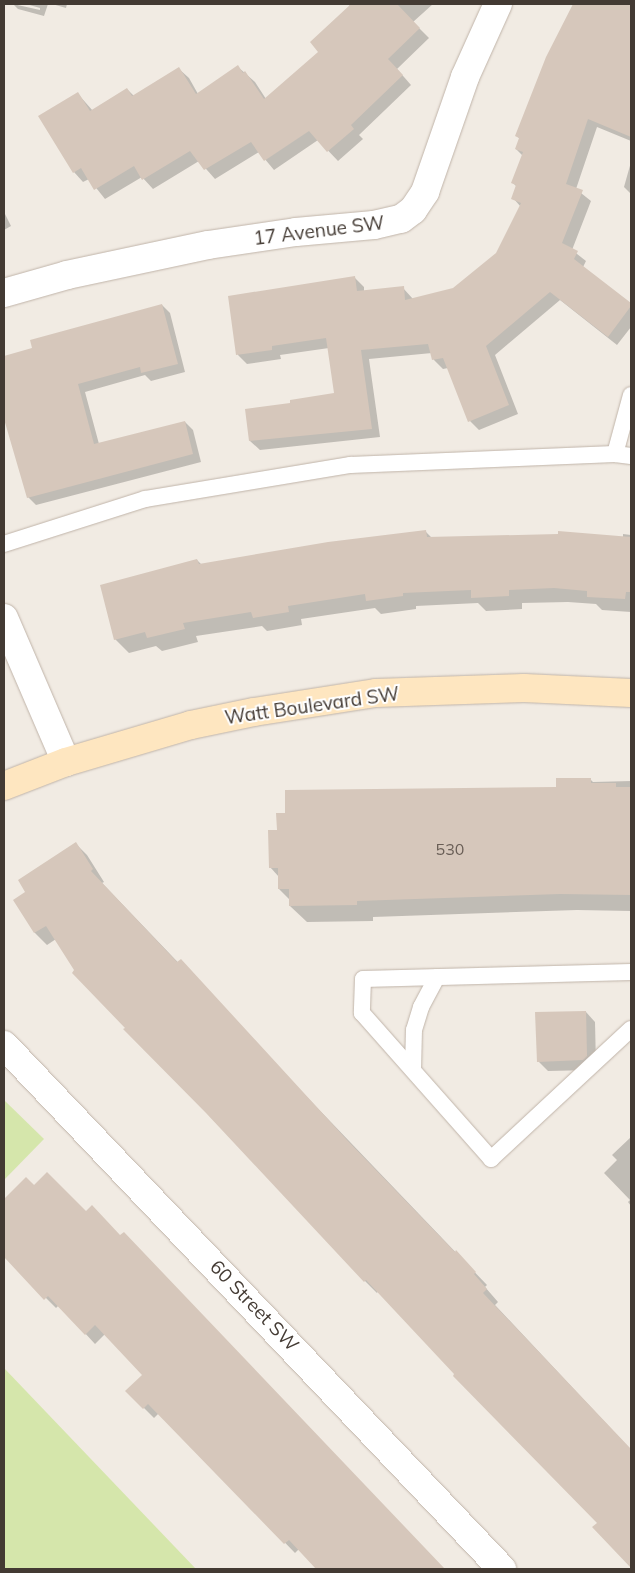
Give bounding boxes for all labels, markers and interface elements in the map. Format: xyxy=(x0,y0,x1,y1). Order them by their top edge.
street label: 17 Avenue SW xyxy=(252,212,386,250)
street label: Watt Boulevard SW xyxy=(223,682,401,730)
house number: 530 xyxy=(436,839,464,859)
street label: 60 Street SW xyxy=(205,1256,303,1356)

